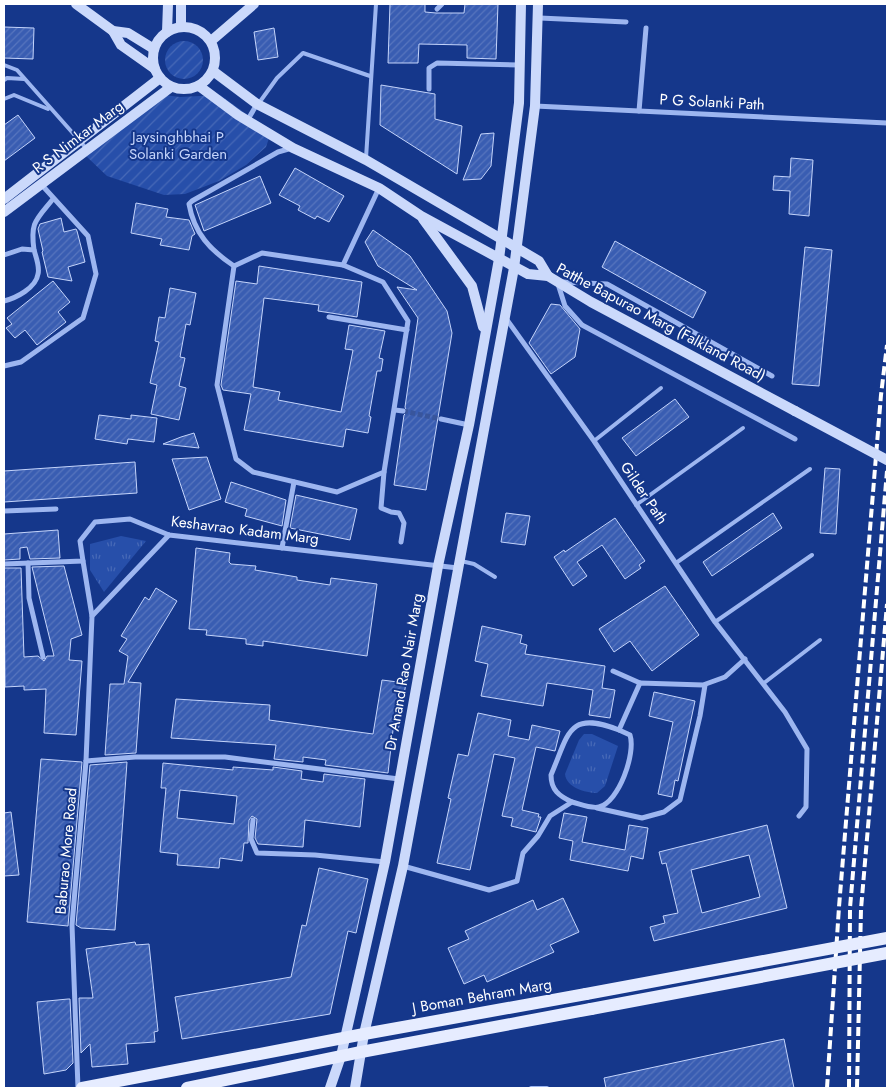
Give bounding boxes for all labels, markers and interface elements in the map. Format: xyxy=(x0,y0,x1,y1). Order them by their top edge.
street label: P G Solanki Path xyxy=(659,88,765,116)
street label: R S Nimkar Marg xyxy=(28,95,128,179)
park label: Jaysinghbhai P Solanki Garden xyxy=(129,126,227,165)
street label: Patthe Bapurao Marg (Falkland Road) xyxy=(552,257,770,387)
street label: Gilder Path xyxy=(615,457,673,529)
street label: Keshavrao Kadam Marg xyxy=(170,510,320,550)
street label: Dr Anand Rao Nair Marg xyxy=(379,592,429,752)
street label: Baburao More Road xyxy=(50,787,82,915)
street label: J Boman Behram Marg xyxy=(409,973,554,1019)

